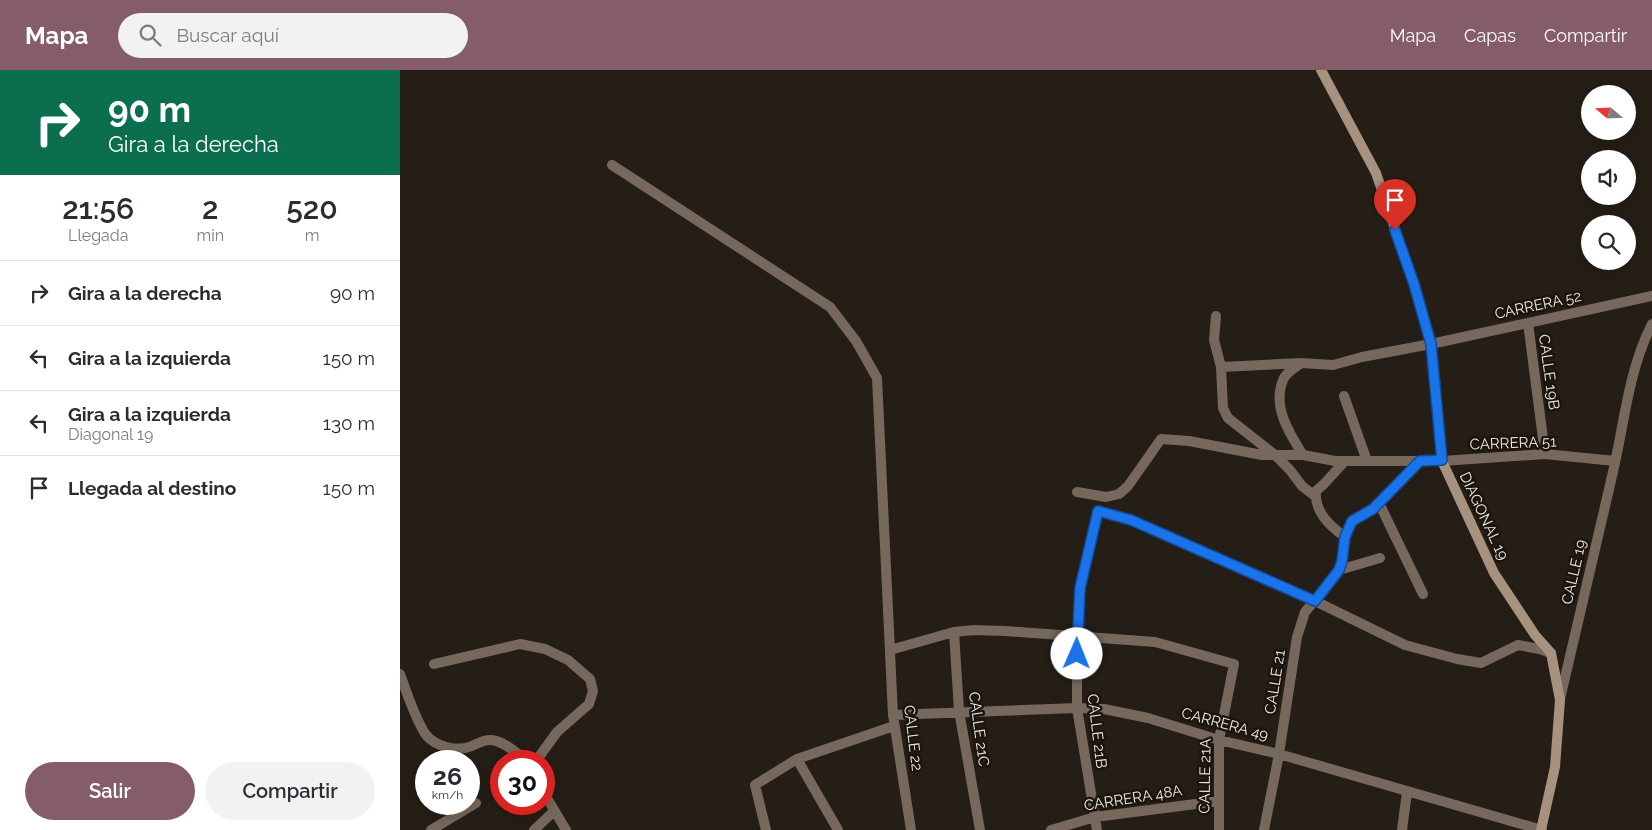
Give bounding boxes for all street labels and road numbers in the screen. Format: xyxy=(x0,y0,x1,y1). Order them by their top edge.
street label: CARRERA 52 xyxy=(1493,287,1583,323)
street label: CALLE 19B xyxy=(1535,333,1563,411)
street label: CARRERA 51 xyxy=(1469,432,1557,454)
street label: DIAGONAL 19 xyxy=(1456,469,1512,563)
street label: CALLE 19 xyxy=(1558,538,1590,606)
street label: CALLE 21 xyxy=(1261,648,1289,715)
street label: CALLE 21C xyxy=(965,690,993,768)
street label: CALLE 21B xyxy=(1083,693,1111,769)
street label: CALLE 22 xyxy=(900,704,926,772)
street label: CARRERA 49 xyxy=(1180,704,1271,744)
street label: CALLE 21A xyxy=(1195,738,1215,814)
street label: CARRERA 48A xyxy=(1083,781,1183,815)

